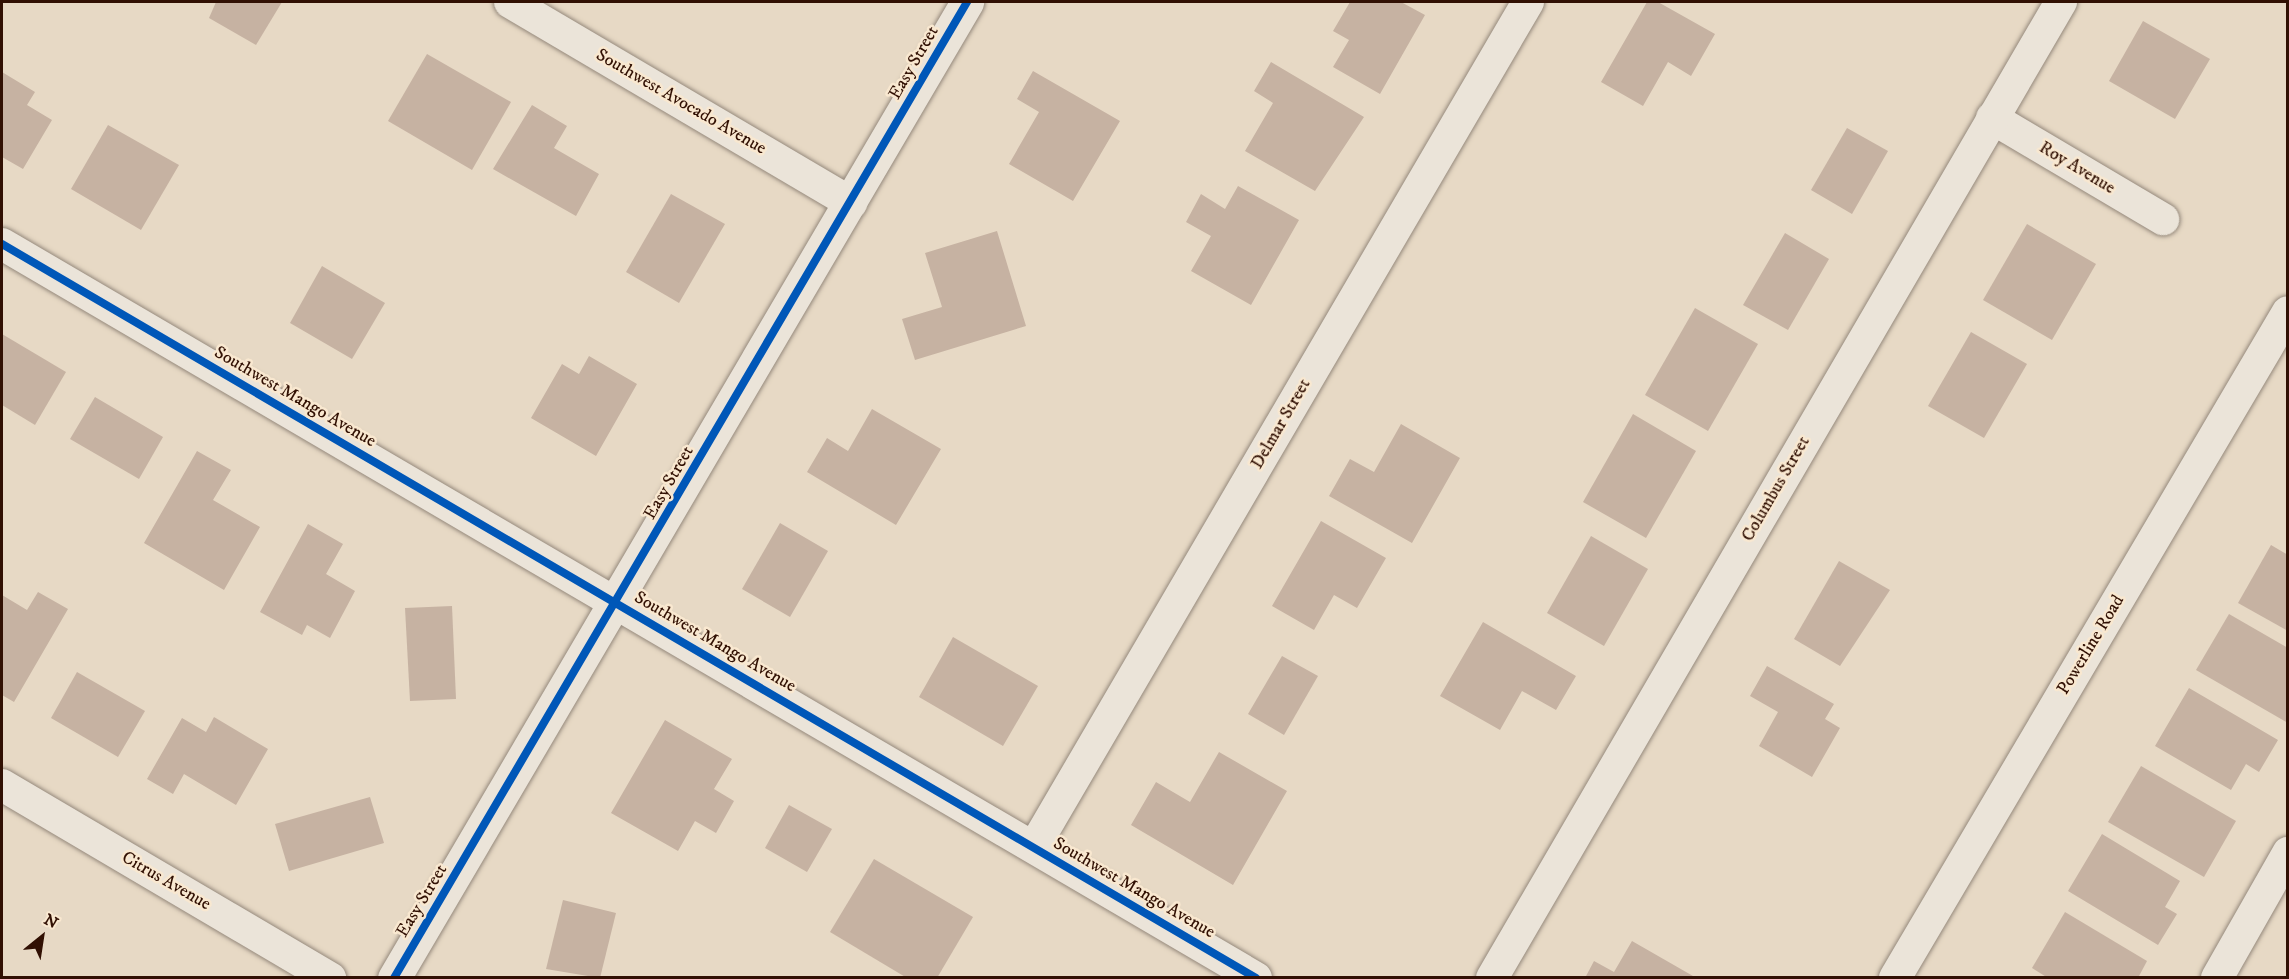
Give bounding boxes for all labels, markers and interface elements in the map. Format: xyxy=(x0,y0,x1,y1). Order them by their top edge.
street label: Easy Street xyxy=(884,22,944,104)
street label: Southwest Avocado Avenue xyxy=(592,44,770,160)
street label: Roy Avenue xyxy=(2035,137,2119,199)
street label: Southwest Mango Avenue xyxy=(210,342,380,452)
street label: Delmar Street xyxy=(1247,375,1315,473)
street label: Columbus Street xyxy=(1737,433,1815,545)
street label: Easy Street xyxy=(639,442,699,524)
street label: Southwest Mango Avenue xyxy=(630,587,800,697)
street label: Powerline Road xyxy=(2053,591,2129,699)
street label: Southwest Mango Avenue xyxy=(1049,833,1219,943)
street label: Citrus Avenue xyxy=(118,847,214,915)
street label: Easy Street xyxy=(392,861,452,941)
north arrow xyxy=(12,907,72,967)
text: N xyxy=(40,909,62,933)

